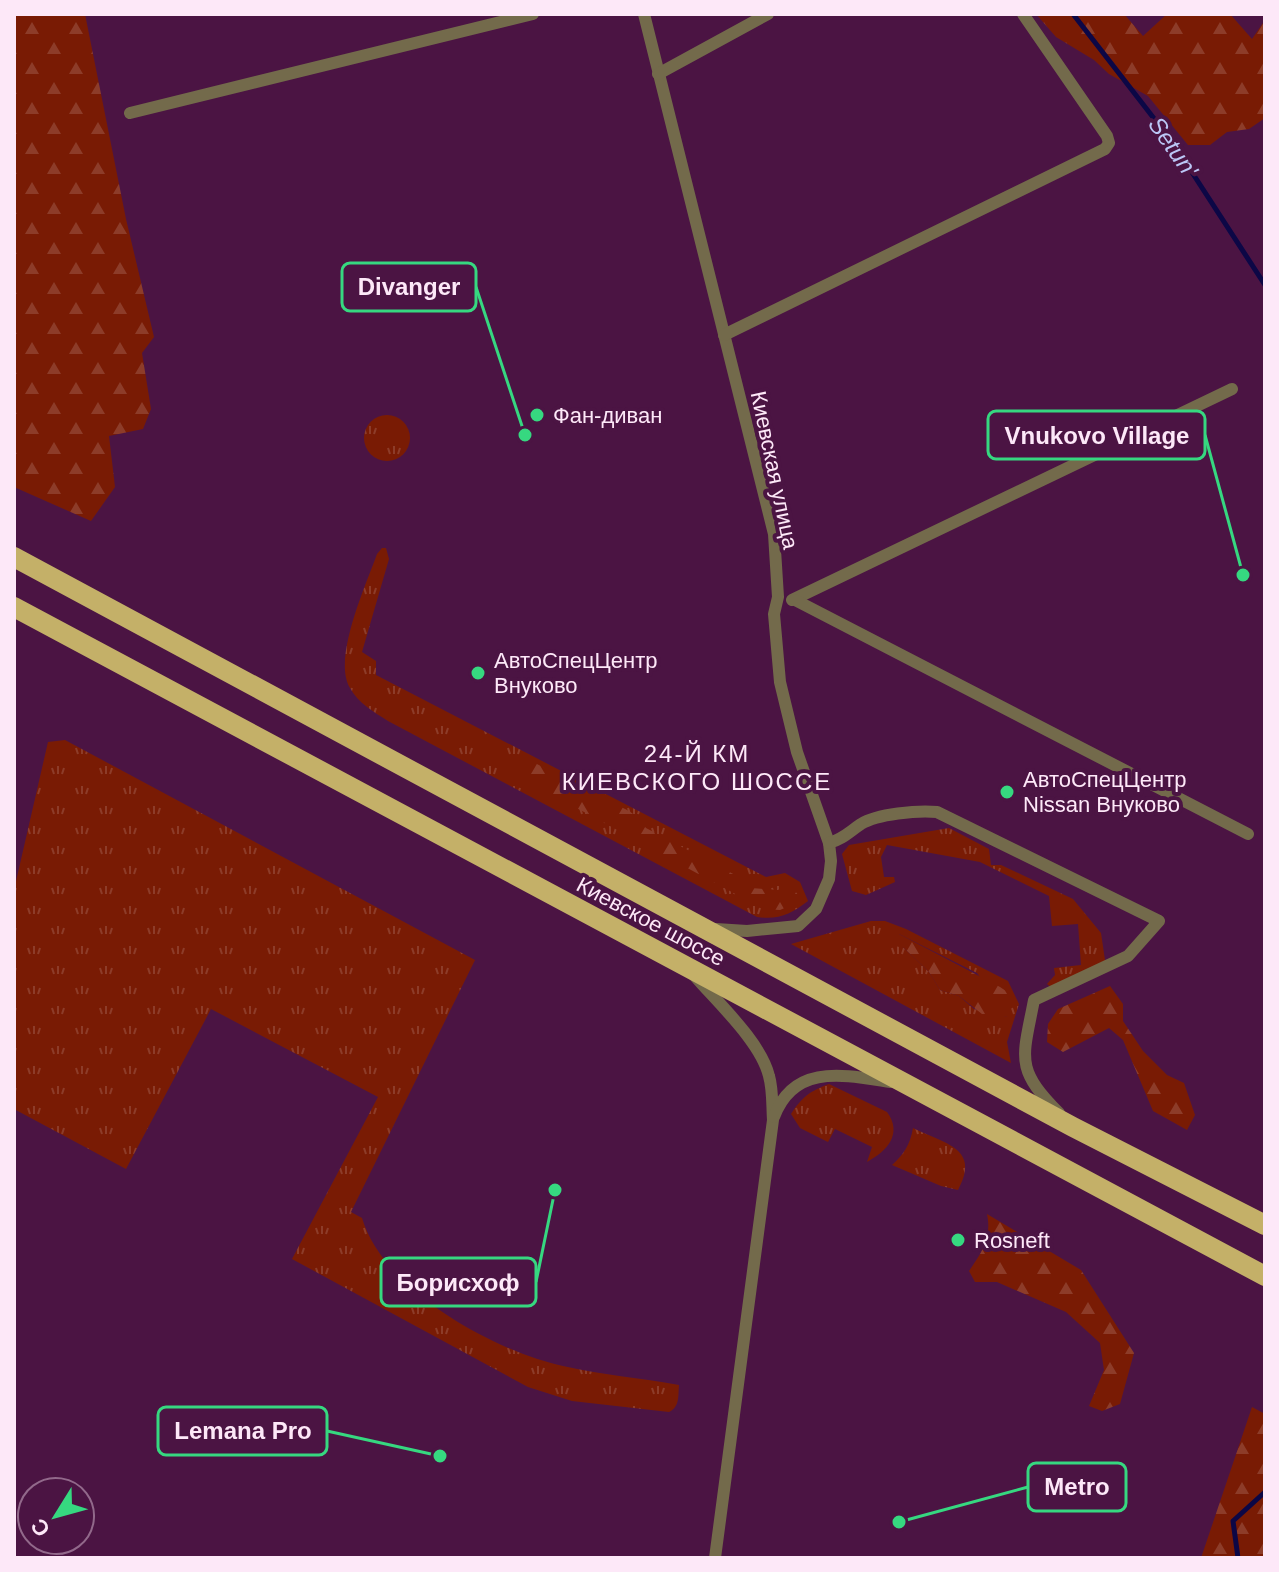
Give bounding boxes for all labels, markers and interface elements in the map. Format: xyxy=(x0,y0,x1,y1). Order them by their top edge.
water label: Setun' xyxy=(1143,111,1205,183)
callout: Divanger xyxy=(342,263,476,311)
text: Divanger xyxy=(358,273,460,300)
street label: Киевская улица xyxy=(746,389,804,552)
place label: Фан-диван xyxy=(553,403,662,428)
marker: Фан-диван xyxy=(528,406,546,424)
callout: Vnukovo Village xyxy=(988,411,1205,459)
text: Vnukovo Village xyxy=(1005,422,1189,449)
place label: АвтоСпецЦентр Внуково xyxy=(494,648,658,698)
marker: АвтоСпецЦентр Внуково xyxy=(469,664,487,682)
district label: 24-Й КМ КИЕВСКОГО ШОССЕ xyxy=(562,740,832,795)
place label: АвтоСпецЦентр Nissan Внуково xyxy=(1023,767,1187,817)
marker: АвтоСпецЦентр Nissan Внуково xyxy=(998,783,1016,801)
street label: Киевское шоссе xyxy=(572,872,729,971)
place label: Rosneft xyxy=(974,1228,1050,1253)
marker: Rosneft xyxy=(949,1231,967,1249)
callout: Борисхоф xyxy=(381,1258,536,1306)
text: Борисхоф xyxy=(397,1269,519,1296)
callout: Lemana Pro xyxy=(158,1407,327,1455)
text: Lemana Pro xyxy=(174,1417,312,1444)
callout: Metro xyxy=(1028,1463,1126,1511)
text: Metro xyxy=(1044,1473,1110,1500)
north arrow xyxy=(16,1476,96,1556)
text: С xyxy=(26,1514,55,1542)

